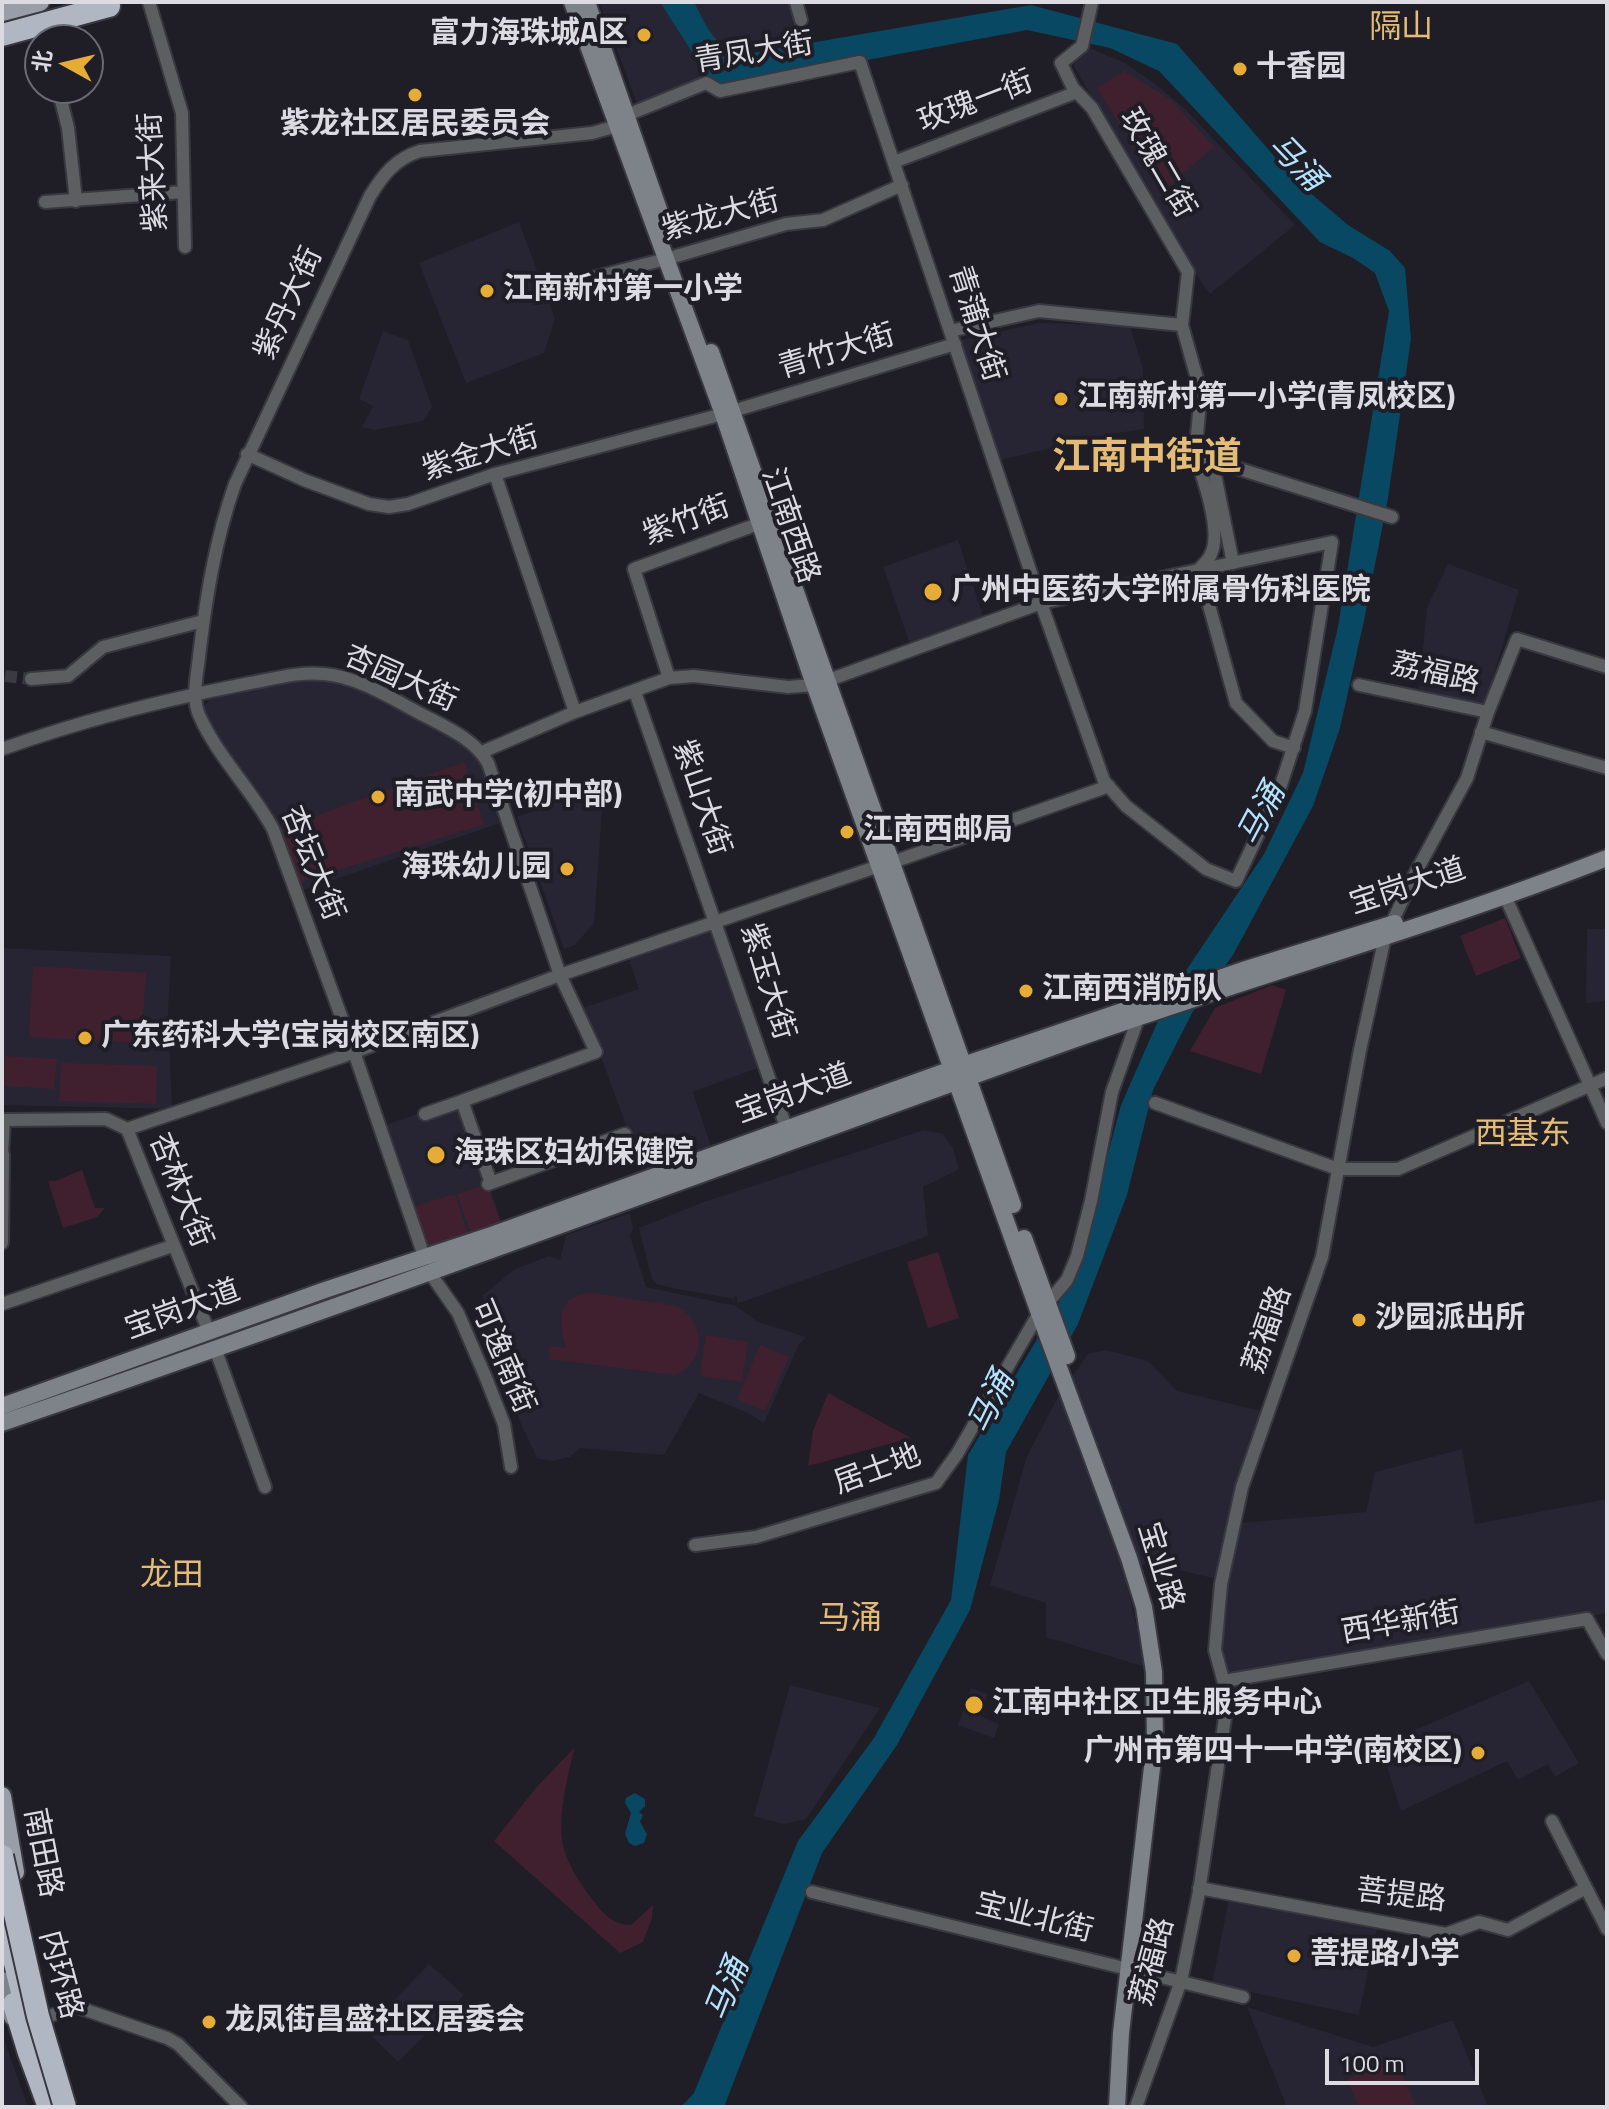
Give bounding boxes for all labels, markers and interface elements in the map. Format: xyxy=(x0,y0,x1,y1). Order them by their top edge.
district label: 隔山 xyxy=(1369,10,1433,48)
place label: 富力海珠城A区 xyxy=(430,17,628,53)
north arrow xyxy=(24,24,104,104)
marker: 富力海珠城A区 xyxy=(635,26,653,44)
street label: 青凤大街 xyxy=(692,27,816,81)
text: 北 xyxy=(24,48,61,74)
place label: 十香园 xyxy=(1256,51,1346,87)
marker: 十香园 xyxy=(1231,60,1249,78)
street label: 玫瑰一街 xyxy=(914,65,1038,141)
marker: 紫龙社区居民委员会 xyxy=(406,86,424,104)
street label: 玫瑰二街 xyxy=(1110,103,1202,225)
place label: 紫龙社区居民委员会 xyxy=(280,108,550,144)
street label: 紫来大街 xyxy=(134,111,176,233)
water label: 马涌 xyxy=(1259,128,1331,200)
street label: 紫龙大街 xyxy=(658,184,784,250)
street label: 紫丹大街 xyxy=(248,242,332,366)
street label: 青蒲大街 xyxy=(939,261,1011,387)
place label: 江南新村第一小学 xyxy=(503,273,743,309)
marker: 江南新村第一小学 xyxy=(478,282,496,300)
street label: 青竹大街 xyxy=(774,318,900,388)
place label: 江南新村第一小学(青凤校区) xyxy=(1077,381,1455,417)
marker: 江南新村第一小学(青凤校区) xyxy=(1052,390,1070,408)
street label: 紫金大街 xyxy=(418,420,544,490)
district label: 江南中街道 xyxy=(1052,437,1242,483)
street label: 江南西路 xyxy=(752,463,826,589)
street label: 紫竹街 xyxy=(639,490,735,554)
place label: 广州中医药大学附属骨伤科医院 xyxy=(951,574,1371,610)
marker: 广州中医药大学附属骨伤科医院 xyxy=(922,581,944,603)
street label: 杏园大街 xyxy=(338,639,462,721)
street label: 荔福路 xyxy=(1387,647,1483,703)
street label: 紫山大街 xyxy=(663,735,737,861)
water label: 马涌 xyxy=(1231,778,1295,852)
place label: 南武中学(初中部) xyxy=(394,779,622,815)
marker: 南武中学(初中部) xyxy=(369,788,387,806)
street label: 杏坛大街 xyxy=(272,802,350,926)
place label: 江南西邮局 xyxy=(863,814,1013,850)
marker: 江南西邮局 xyxy=(838,823,856,841)
place label: 海珠幼儿园 xyxy=(401,851,551,887)
street label: 宝岗大道 xyxy=(1345,852,1471,924)
marker: 海珠幼儿园 xyxy=(558,860,576,878)
street label: 紫玉大街 xyxy=(731,919,801,1045)
place label: 江南西消防队 xyxy=(1042,973,1222,1009)
marker: 江南西消防队 xyxy=(1017,982,1035,1000)
place label: 广东药科大学(宝岗校区南区) xyxy=(101,1020,479,1056)
marker: 广东药科大学(宝岗校区南区) xyxy=(76,1029,94,1047)
street label: 宝岗大道 xyxy=(731,1058,857,1132)
district label: 西基东 xyxy=(1475,1117,1571,1155)
street label: 杏林大街 xyxy=(140,1129,218,1253)
place label: 海珠区妇幼保健院 xyxy=(454,1137,694,1173)
marker: 海珠区妇幼保健院 xyxy=(425,1144,447,1166)
street label: 宝岗大道 xyxy=(120,1274,246,1348)
street label: 荔福路 xyxy=(1237,1282,1301,1378)
street label: 可逸南街 xyxy=(461,1295,541,1419)
place label: 沙园派出所 xyxy=(1375,1302,1525,1338)
marker: 沙园派出所 xyxy=(1350,1311,1368,1329)
water label: 马涌 xyxy=(962,1366,1024,1440)
street label: 居士地 xyxy=(830,1439,926,1503)
street label: 宝业路 xyxy=(1129,1519,1189,1615)
district label: 龙田 xyxy=(140,1558,204,1596)
street label: 西华新街 xyxy=(1339,1596,1463,1652)
district label: 马涌 xyxy=(818,1601,882,1639)
place label: 江南中社区卫生服务中心 xyxy=(992,1687,1322,1723)
marker: 江南中社区卫生服务中心 xyxy=(963,1694,985,1716)
place label: 广州市第四十一中学(南校区) xyxy=(1084,1735,1462,1771)
marker: 广州市第四十一中学(南校区) xyxy=(1469,1744,1487,1762)
street label: 南田路 xyxy=(15,1805,67,1901)
street label: 菩提路 xyxy=(1354,1874,1448,1920)
street label: 宝业北街 xyxy=(971,1887,1097,1951)
street label: 荔福路 xyxy=(1125,1914,1183,2010)
street label: 内环路 xyxy=(30,1927,88,2023)
place label: 菩提路小学 xyxy=(1310,1938,1460,1974)
marker: 菩提路小学 xyxy=(1285,1947,1303,1965)
water label: 马涌 xyxy=(699,1953,759,2027)
place label: 龙凤街昌盛社区居委会 xyxy=(225,2004,525,2040)
marker: 龙凤街昌盛社区居委会 xyxy=(200,2013,218,2031)
scale bar xyxy=(1329,2033,1483,2083)
text: 100 m xyxy=(1339,2045,1405,2081)

